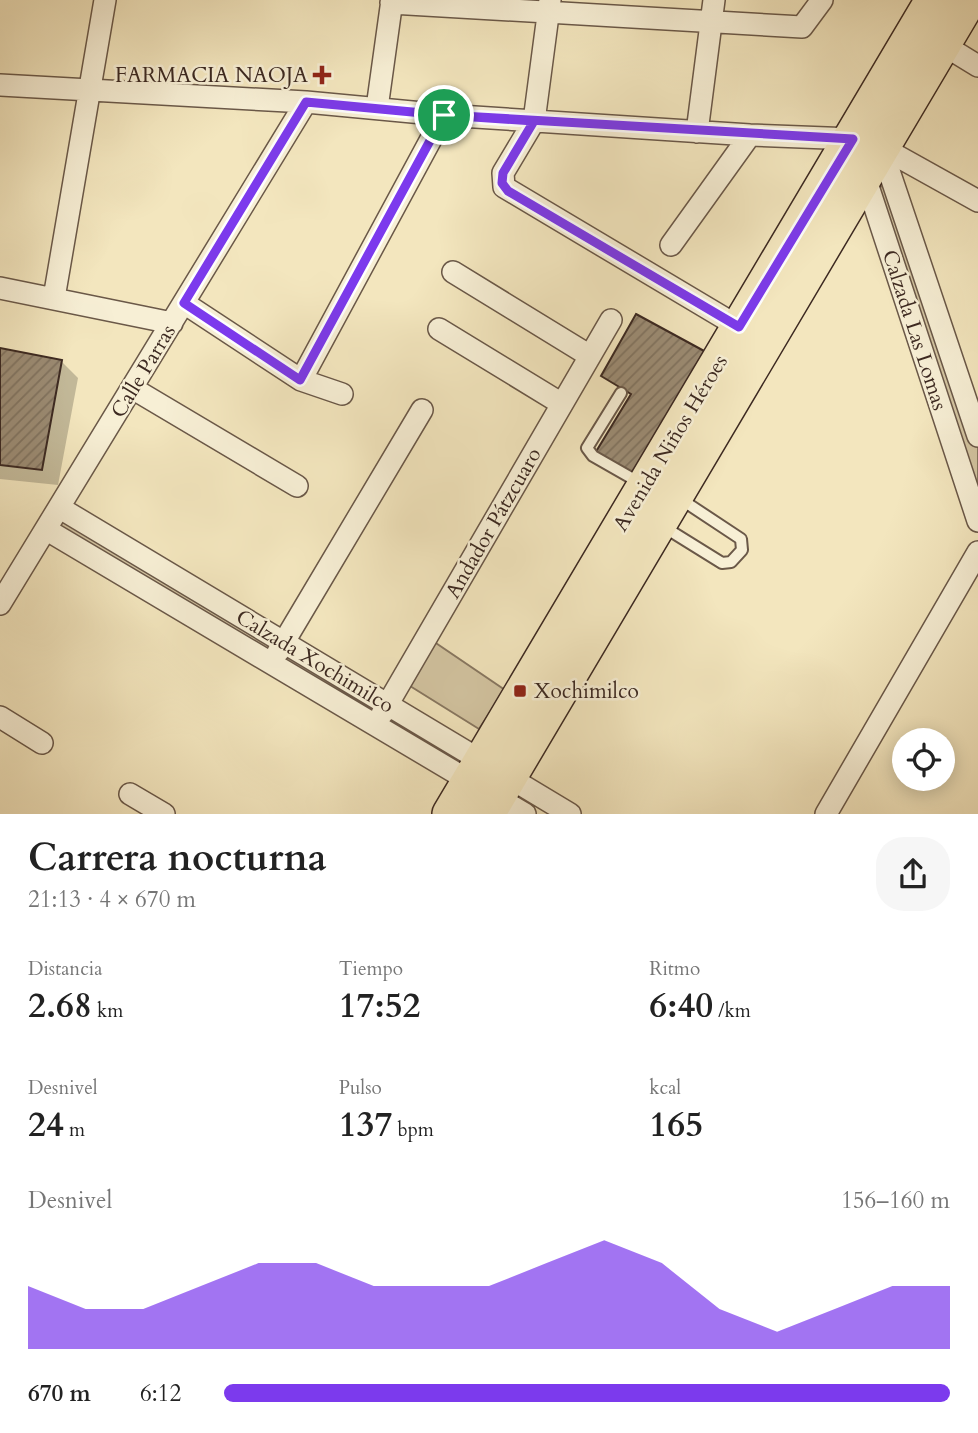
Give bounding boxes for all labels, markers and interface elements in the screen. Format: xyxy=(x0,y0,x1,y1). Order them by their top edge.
place label: FARMACIA NAOJA xyxy=(115,61,308,90)
marker: FARMACIA NAOJA xyxy=(314,67,330,83)
pin xyxy=(414,85,474,145)
icon: arrive xyxy=(425,96,463,134)
street label: Calzada Las Lomas xyxy=(875,246,954,414)
street label: Calle Parras xyxy=(104,319,183,423)
street label: Avenida Niños Héroes xyxy=(606,350,735,537)
street label: Andador Pátzcuaro xyxy=(438,443,548,604)
street label: Calzada Xochimilco xyxy=(230,603,399,720)
place label: Xochimilco xyxy=(534,677,639,706)
marker: Xochimilco xyxy=(512,683,528,699)
map controls xyxy=(892,728,955,791)
button: locate xyxy=(892,728,955,791)
text: Carrera nocturna xyxy=(28,832,327,884)
button: share xyxy=(876,837,950,911)
text: 21:13 · 4 × 670 m xyxy=(28,884,196,915)
text: Distancia xyxy=(28,956,102,982)
text: Tiempo xyxy=(339,956,403,982)
text: Ritmo xyxy=(649,956,700,982)
text: 2.68 xyxy=(28,982,92,1030)
text: 17:52 xyxy=(339,982,421,1030)
text: 6:40 xyxy=(649,982,713,1030)
text: km xyxy=(92,998,123,1024)
text: /km xyxy=(713,998,751,1024)
text: Desnivel xyxy=(28,1075,98,1101)
text: Pulso xyxy=(339,1075,382,1101)
text: kcal xyxy=(649,1075,681,1101)
text: 24 xyxy=(28,1101,64,1149)
text: 137 xyxy=(339,1101,392,1149)
text: 165 xyxy=(649,1101,703,1149)
text: m xyxy=(64,1117,85,1143)
text: bpm xyxy=(392,1117,434,1143)
text: Desnivel xyxy=(28,1185,112,1216)
text: 156–160 m xyxy=(841,1185,950,1216)
text: 670 m xyxy=(28,1378,91,1409)
text: 6:12 xyxy=(140,1378,181,1409)

